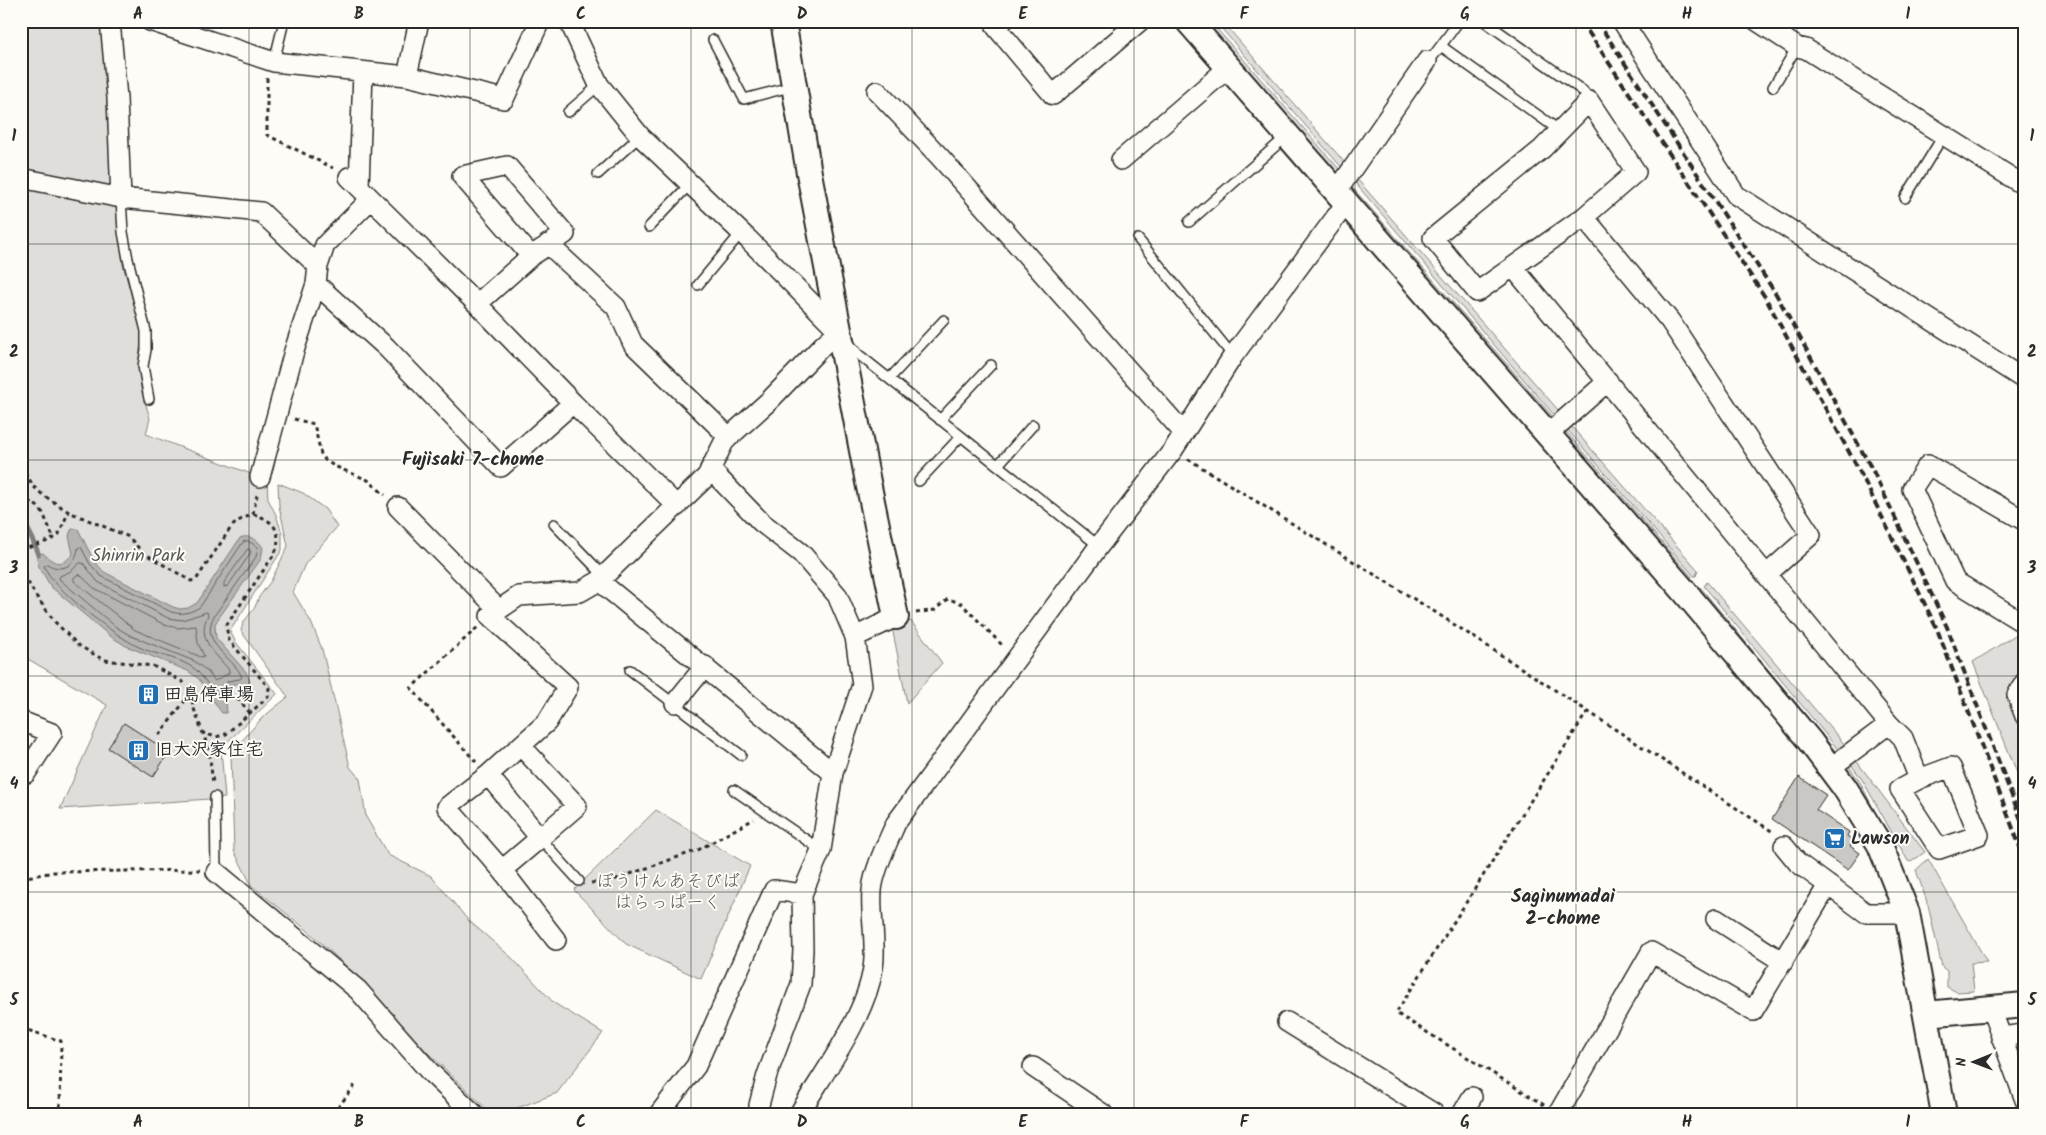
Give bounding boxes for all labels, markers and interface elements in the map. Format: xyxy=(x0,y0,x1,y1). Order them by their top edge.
text: A xyxy=(133,2,143,27)
text: B xyxy=(354,2,364,27)
text: C xyxy=(576,2,586,27)
text: D xyxy=(797,2,808,27)
text: E xyxy=(1019,2,1029,27)
text: F xyxy=(1240,2,1250,27)
text: G xyxy=(1460,2,1470,27)
text: H xyxy=(1682,2,1692,27)
text: I xyxy=(1906,2,1911,27)
text: 1 xyxy=(12,124,17,149)
text: 1 xyxy=(2030,124,2035,149)
text: 2 xyxy=(9,340,19,365)
text: 2 xyxy=(2027,340,2037,365)
district label: Fujisaki 7-chome xyxy=(402,445,544,475)
park label: Shinrin Park xyxy=(92,542,185,571)
text: 3 xyxy=(9,556,19,581)
text: 3 xyxy=(2027,556,2037,581)
place label: 田島停車場 xyxy=(164,681,254,710)
building icon: 田島停車場 xyxy=(136,683,160,707)
place label: 旧大沢家住宅 xyxy=(155,736,263,765)
building icon: 旧大沢家住宅 xyxy=(127,738,151,762)
text: 4 xyxy=(10,772,19,797)
text: 4 xyxy=(2028,772,2037,797)
place label: Lawson xyxy=(1851,825,1909,854)
supermarket icon: Lawson xyxy=(1823,827,1847,851)
park label: ぼうけんあそびば はらっぱーく xyxy=(596,868,740,918)
district label: Saginumadai 2-chome xyxy=(1511,882,1616,934)
text: 5 xyxy=(9,988,20,1013)
text: 5 xyxy=(2027,988,2038,1013)
north arrow xyxy=(1948,1038,1998,1088)
text: N xyxy=(1951,1057,1973,1067)
text: A xyxy=(133,1110,143,1135)
text: B xyxy=(354,1110,364,1135)
text: C xyxy=(576,1110,586,1135)
text: D xyxy=(797,1110,808,1135)
text: E xyxy=(1019,1110,1029,1135)
text: F xyxy=(1240,1110,1250,1135)
text: G xyxy=(1460,1110,1470,1135)
text: H xyxy=(1682,1110,1692,1135)
text: I xyxy=(1906,1110,1911,1135)

